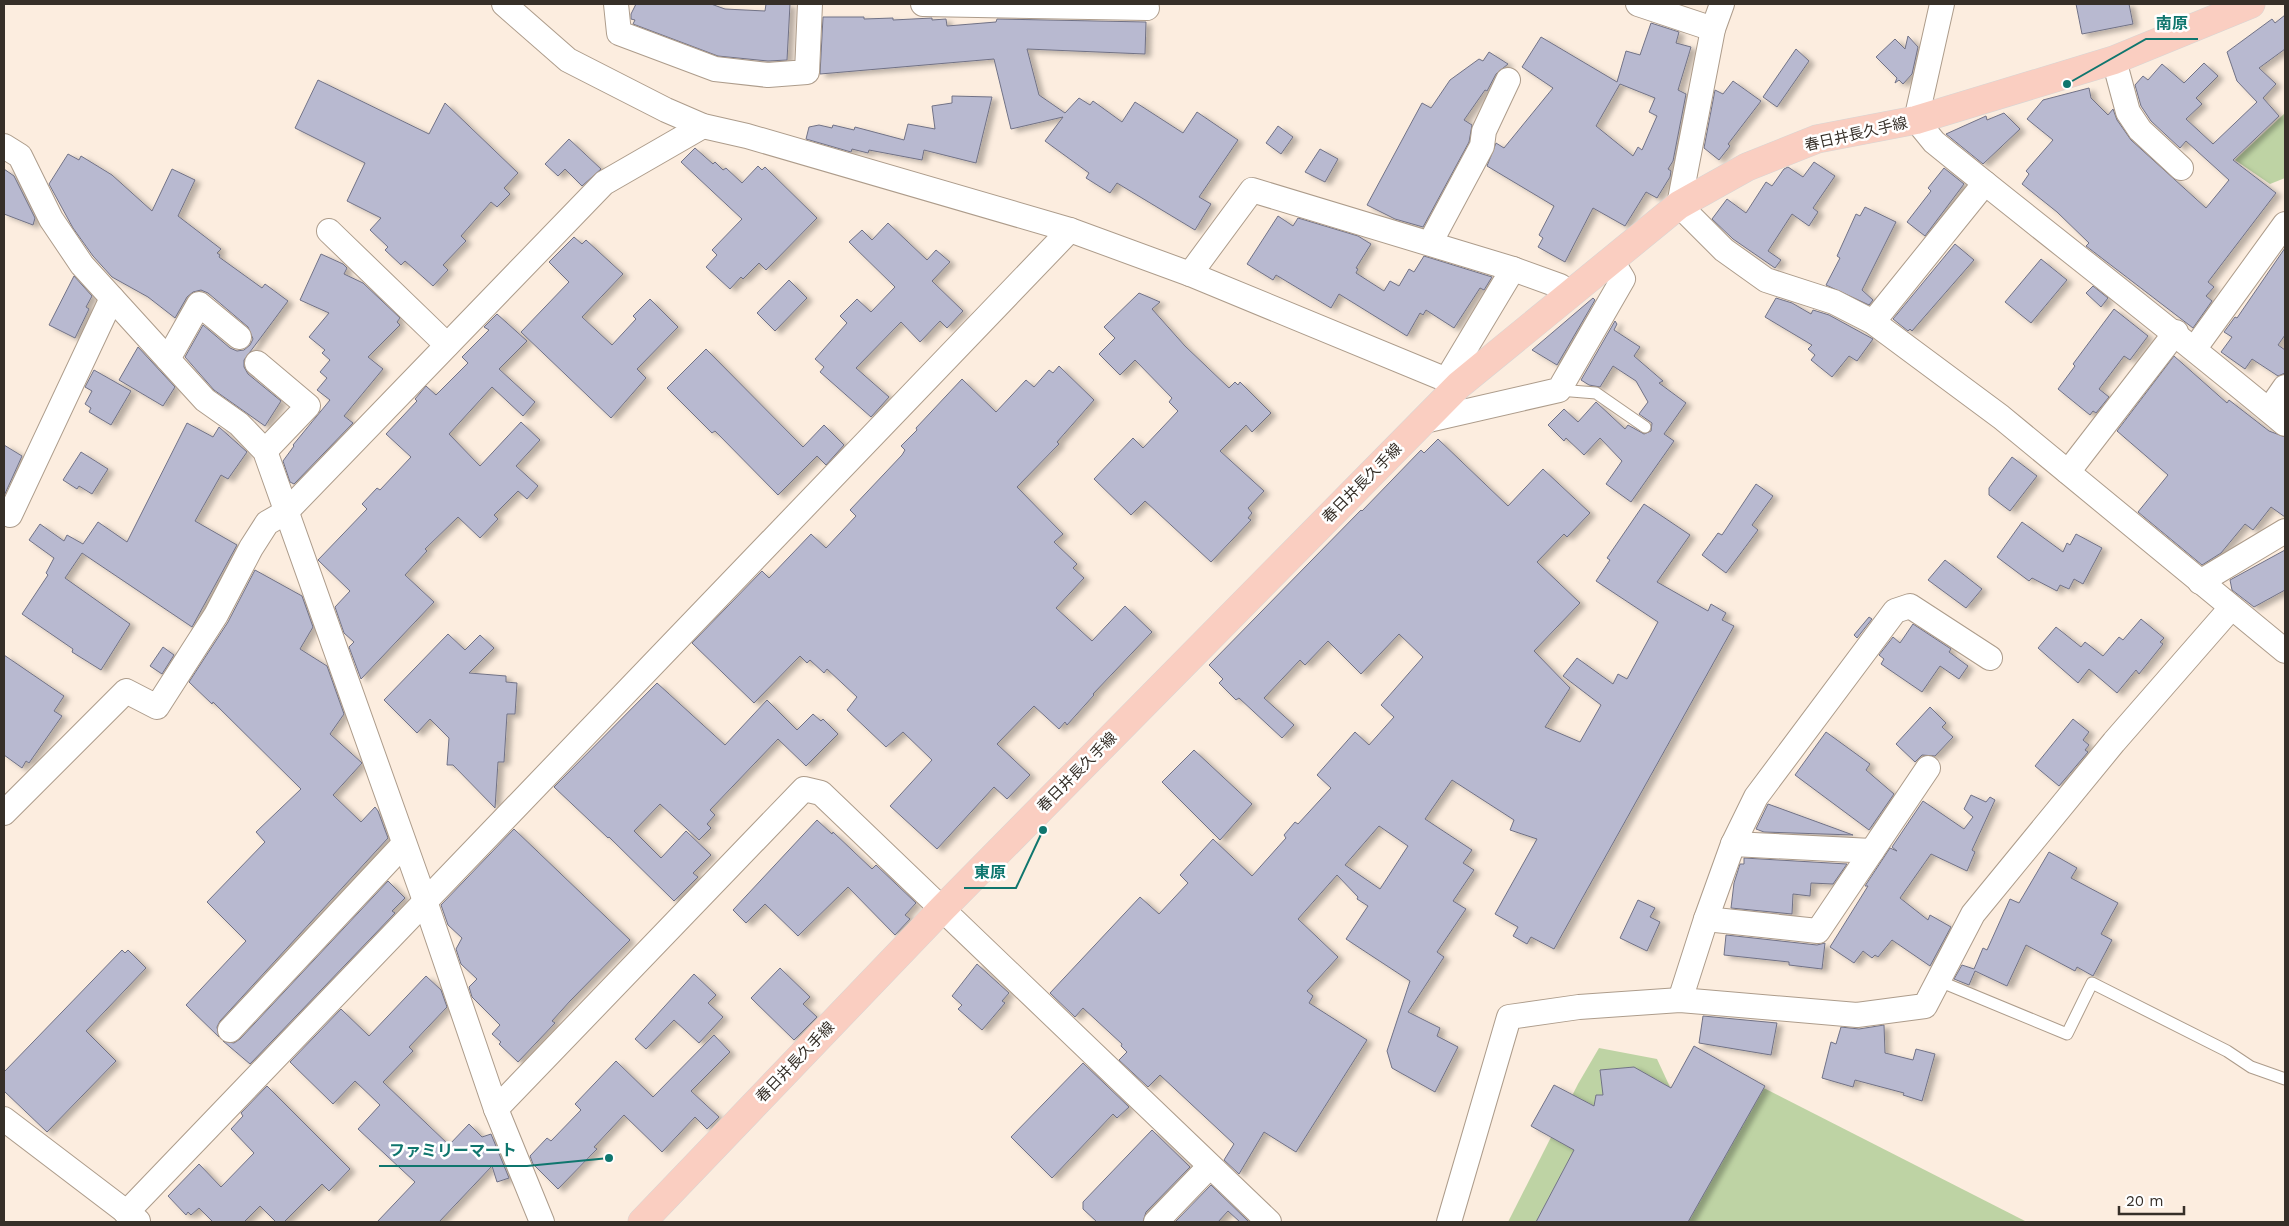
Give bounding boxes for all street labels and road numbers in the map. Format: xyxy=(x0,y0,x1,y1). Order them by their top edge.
street label: 春日井長久手線 xyxy=(1803,113,1909,155)
street label: 春日井長久手線 xyxy=(1319,440,1405,526)
street label: 春日井長久手線 xyxy=(1034,729,1120,815)
street label: 春日井長久手線 xyxy=(752,1018,838,1106)

